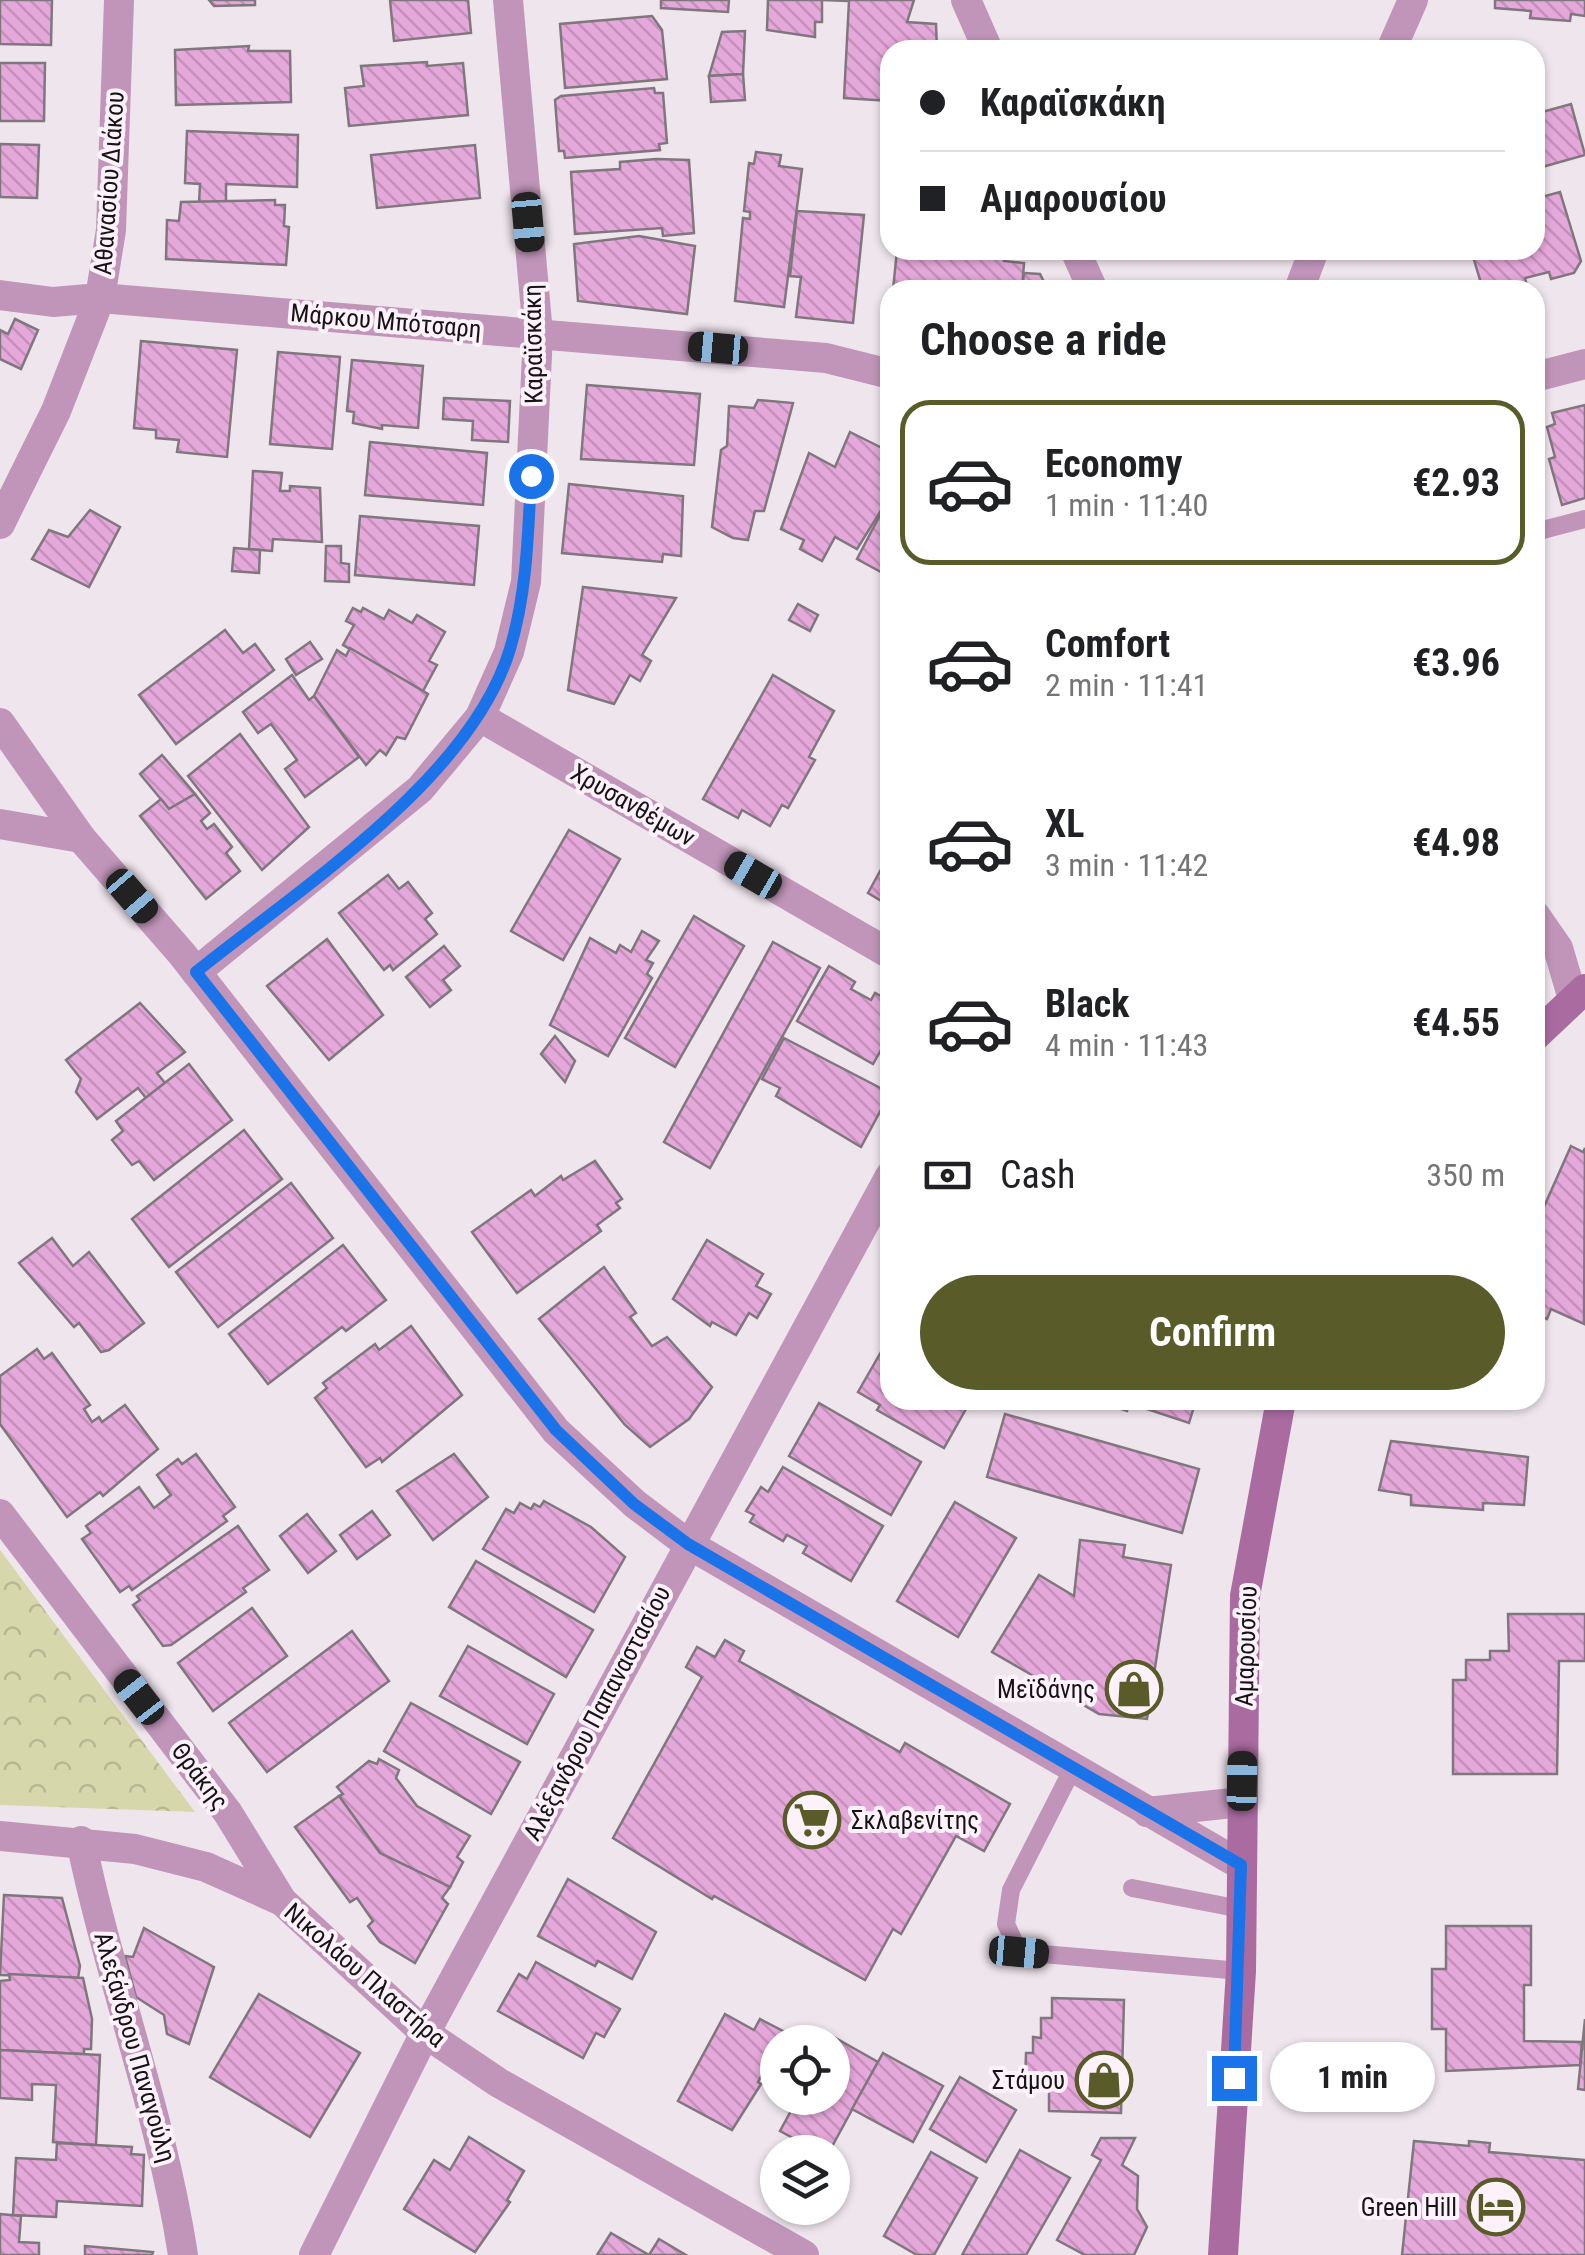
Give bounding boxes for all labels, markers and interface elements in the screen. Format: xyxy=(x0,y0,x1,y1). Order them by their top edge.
text: Καραϊσκάκη xyxy=(980,81,1166,125)
street label: Αθανασίου Διάκου xyxy=(88,90,130,276)
text: Αμαρουσίου xyxy=(980,177,1167,221)
car xyxy=(510,191,546,253)
street label: Καραϊσκάκη xyxy=(517,284,549,404)
street label: Μάρκου Μπότσαρη xyxy=(289,298,483,344)
text: Choose a ride xyxy=(920,313,1167,366)
car xyxy=(687,330,749,366)
icon: car xyxy=(925,438,1015,528)
text: Economy xyxy=(1045,442,1182,486)
route start xyxy=(509,454,554,499)
text: €2.93 xyxy=(1412,461,1500,505)
text: 1 min · 11:40 xyxy=(1045,486,1208,524)
icon: car xyxy=(925,618,1015,708)
text: Comfort xyxy=(1045,622,1170,666)
text: €3.96 xyxy=(1412,641,1500,685)
text: 2 min · 11:41 xyxy=(1045,666,1208,704)
street label: Χρυσανθέμων xyxy=(566,758,701,852)
icon: car xyxy=(925,798,1015,888)
text: XL xyxy=(1045,802,1084,846)
text: €4.98 xyxy=(1412,821,1500,865)
text: 3 min · 11:42 xyxy=(1045,846,1208,884)
car xyxy=(720,847,786,903)
car xyxy=(101,864,163,928)
icon: car xyxy=(925,978,1015,1068)
text: Black xyxy=(1045,982,1129,1026)
text: €4.55 xyxy=(1412,1001,1500,1045)
text: 4 min · 11:43 xyxy=(1045,1026,1208,1064)
icon: cash xyxy=(920,1148,975,1203)
text: Cash xyxy=(1000,1153,1075,1197)
text: 350 m xyxy=(1426,1156,1505,1194)
button: Confirm xyxy=(920,1275,1505,1390)
street label: Αλέξανδρου Παπαναστασίου xyxy=(517,1581,677,1845)
street label: Αμαρουσίου xyxy=(1229,1585,1263,1707)
shop icon: Μεϊδάνης xyxy=(1104,1659,1164,1719)
car xyxy=(109,1664,169,1730)
place label: Μεϊδάνης xyxy=(997,1675,1095,1704)
street label: Θράκης xyxy=(165,1737,235,1815)
car xyxy=(1226,1751,1258,1811)
supermarket icon: Σκλαβενίτης xyxy=(782,1790,842,1850)
place label: Σκλαβενίτης xyxy=(851,1806,979,1835)
street label: Νικολάου Πλαστήρα xyxy=(278,1897,452,2053)
street label: Αλεξάνδρου Παναγούλη xyxy=(88,1929,182,2165)
car xyxy=(988,1934,1050,1970)
map controls xyxy=(760,2025,850,2225)
button: locate xyxy=(760,2025,850,2115)
callout: 1 min xyxy=(1269,2043,1434,2113)
shop icon: Στάμου xyxy=(1074,2050,1134,2110)
route end xyxy=(1212,2056,1257,2101)
text: 1 min xyxy=(1317,2058,1388,2096)
place label: Στάμου xyxy=(992,2066,1065,2095)
button: layers xyxy=(760,2135,850,2225)
hotel icon: Green Hill xyxy=(1466,2177,1526,2237)
place label: Green Hill xyxy=(1361,2193,1457,2222)

